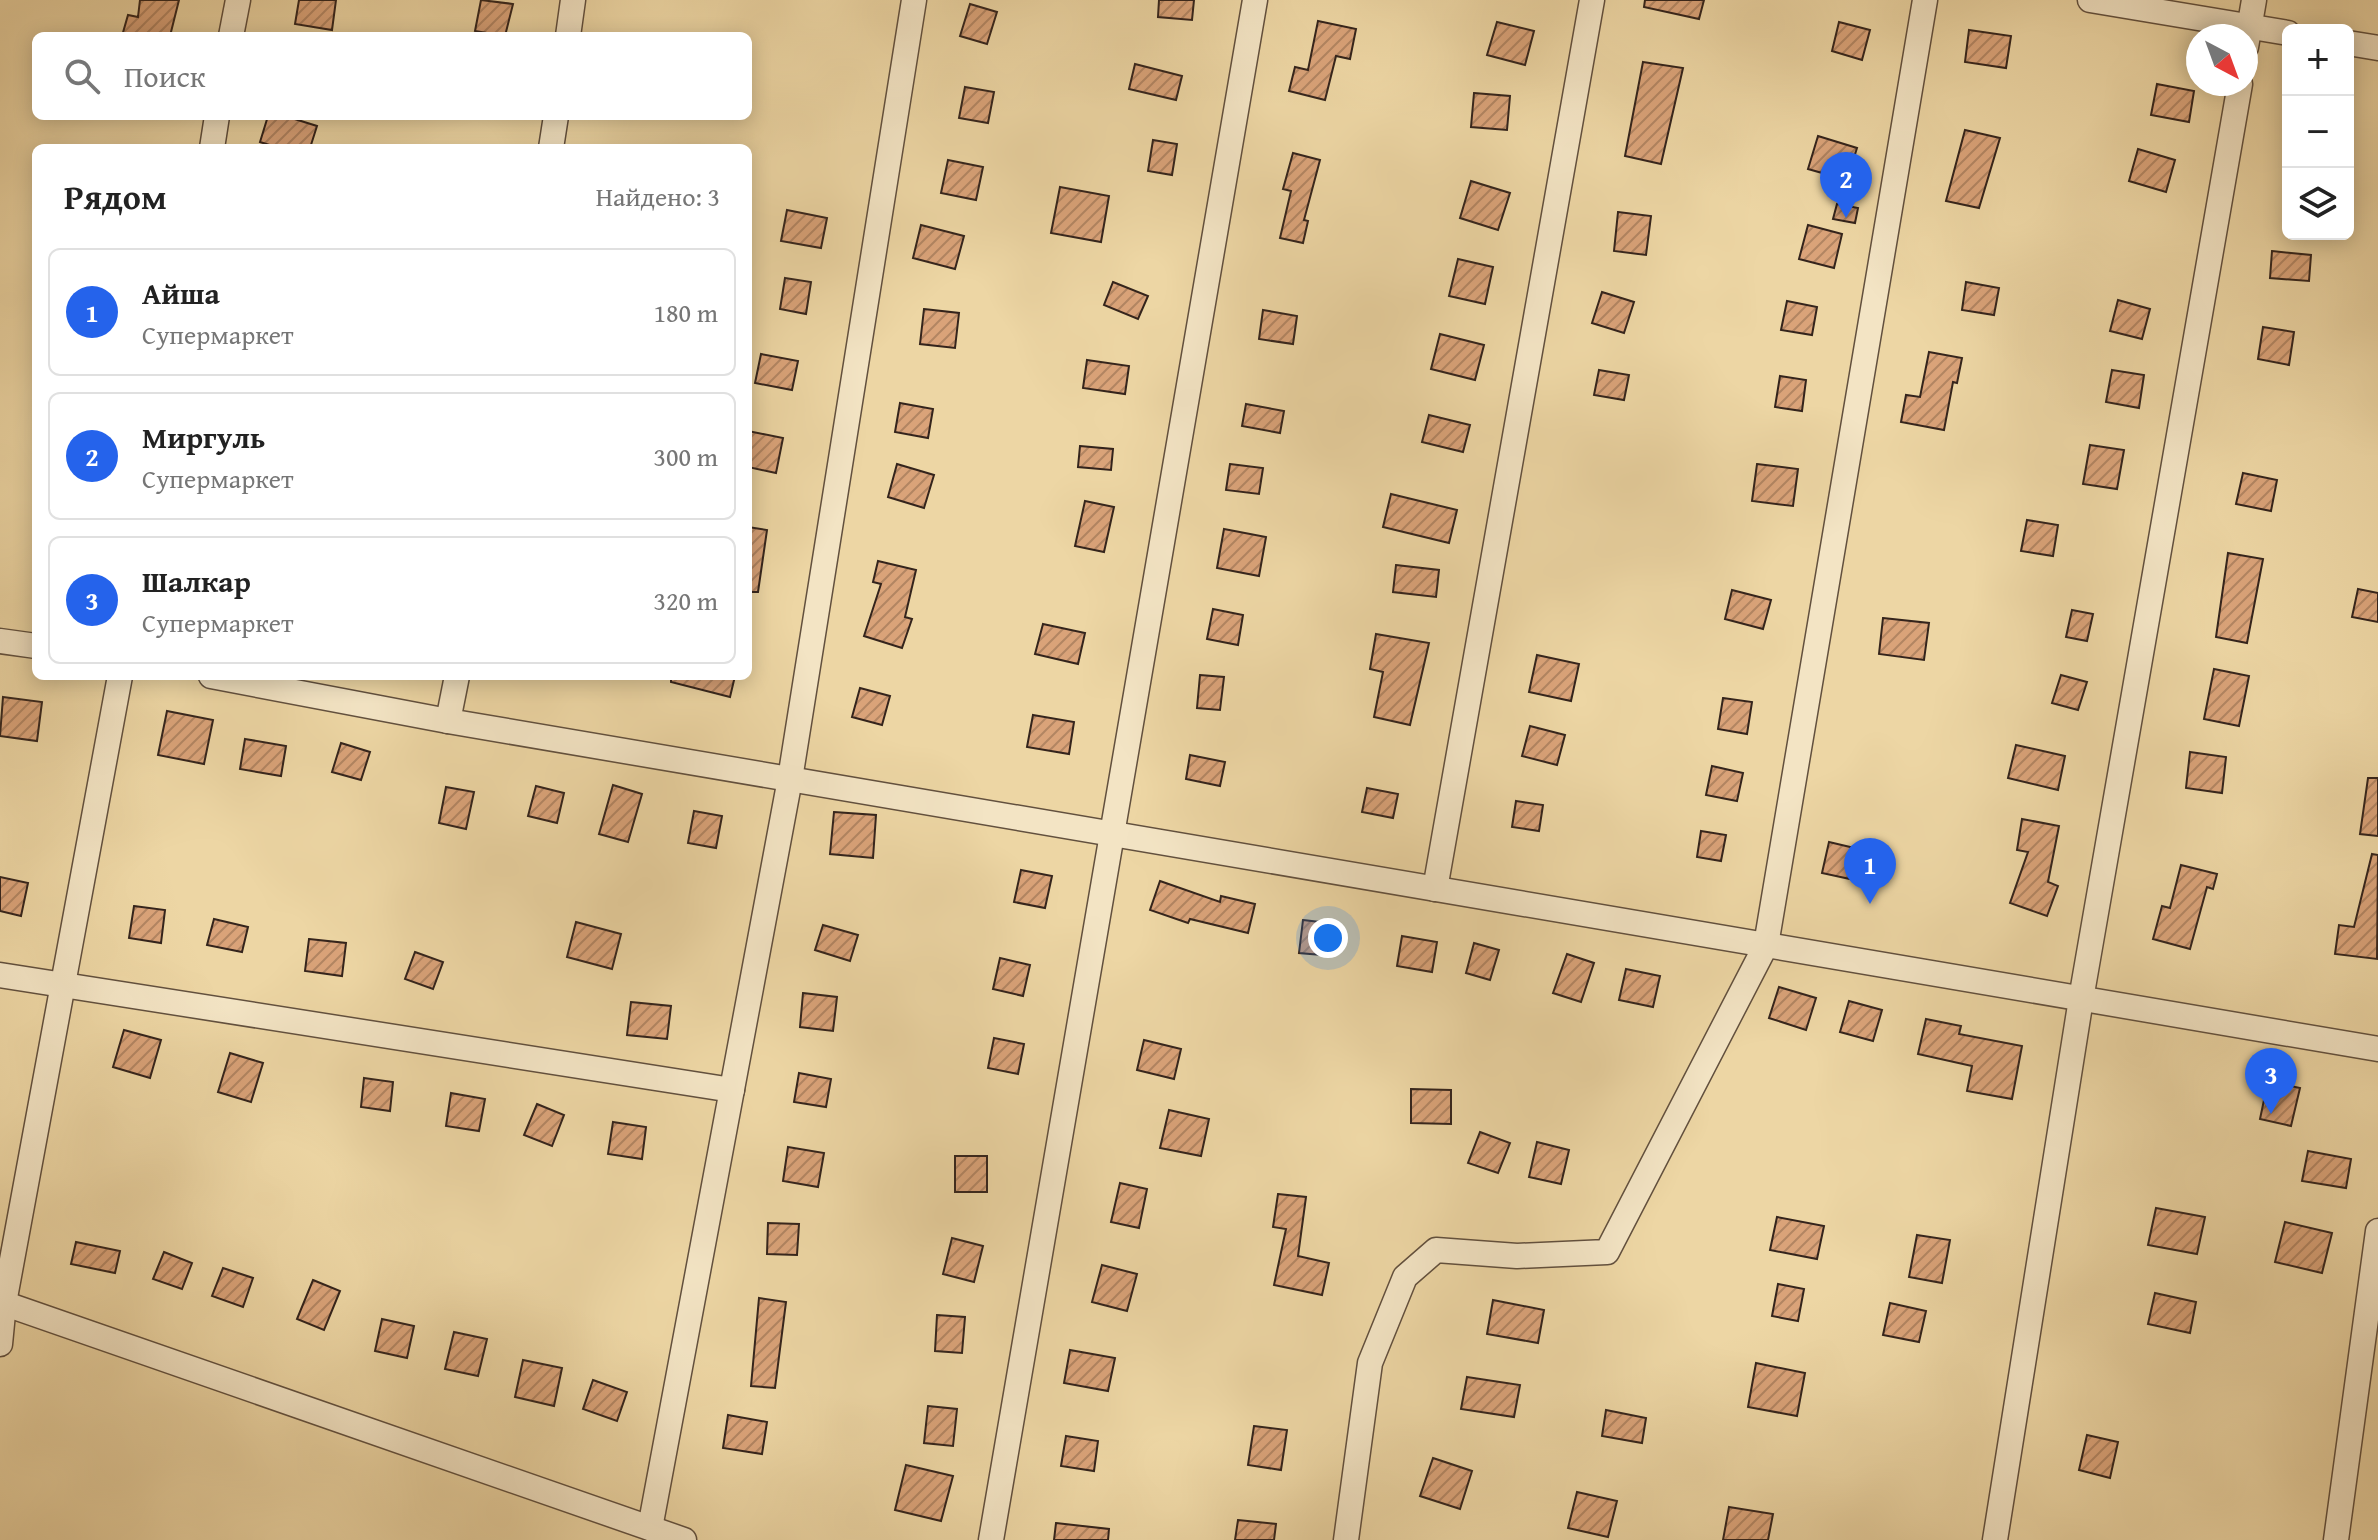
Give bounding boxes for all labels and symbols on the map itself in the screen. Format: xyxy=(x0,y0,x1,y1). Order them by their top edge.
north arrow xyxy=(2186,24,2258,96)
pin: 2 xyxy=(1820,152,1872,218)
pin: 1 xyxy=(1844,838,1896,904)
your location xyxy=(1308,918,1348,958)
pin: 3 xyxy=(2245,1048,2297,1114)

